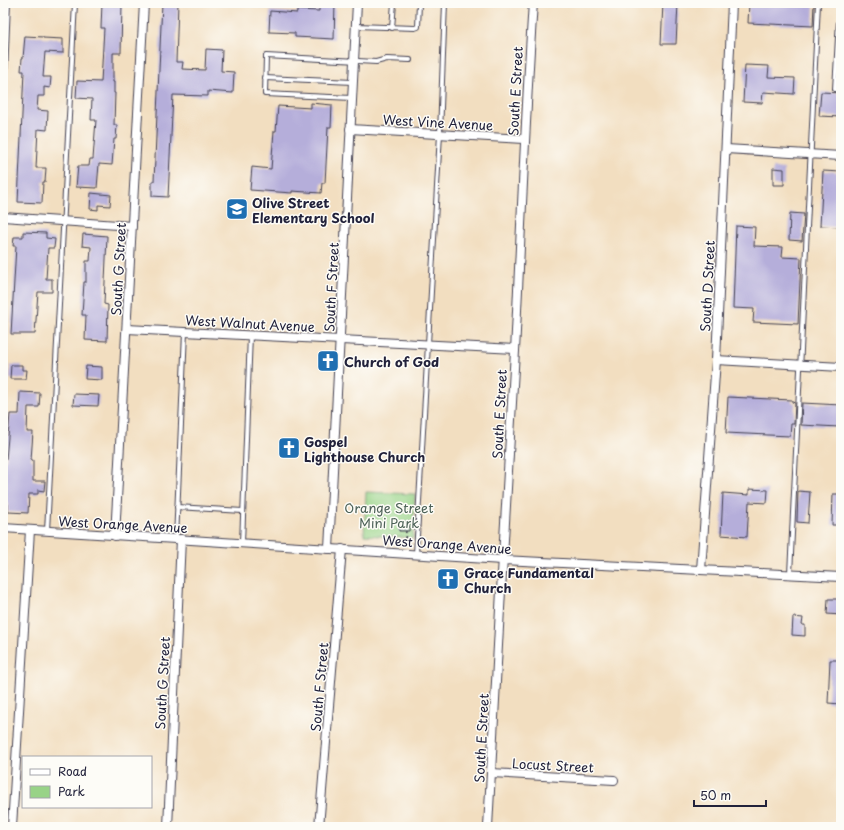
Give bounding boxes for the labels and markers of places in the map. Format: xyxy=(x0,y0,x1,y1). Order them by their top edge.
place label: Olive Street Elementary School xyxy=(252,193,374,227)
school or university icon: Olive Street Elementary School xyxy=(224,196,250,222)
church icon: Church of God xyxy=(315,348,341,374)
place label: Church of God xyxy=(344,352,439,371)
place label: Gospel Lighthouse Church xyxy=(304,432,425,466)
church icon: Gospel Lighthouse Church xyxy=(276,435,302,461)
place label: Grace Fundamental Church xyxy=(464,563,594,597)
church icon: Grace Fundamental Church xyxy=(435,566,461,592)

